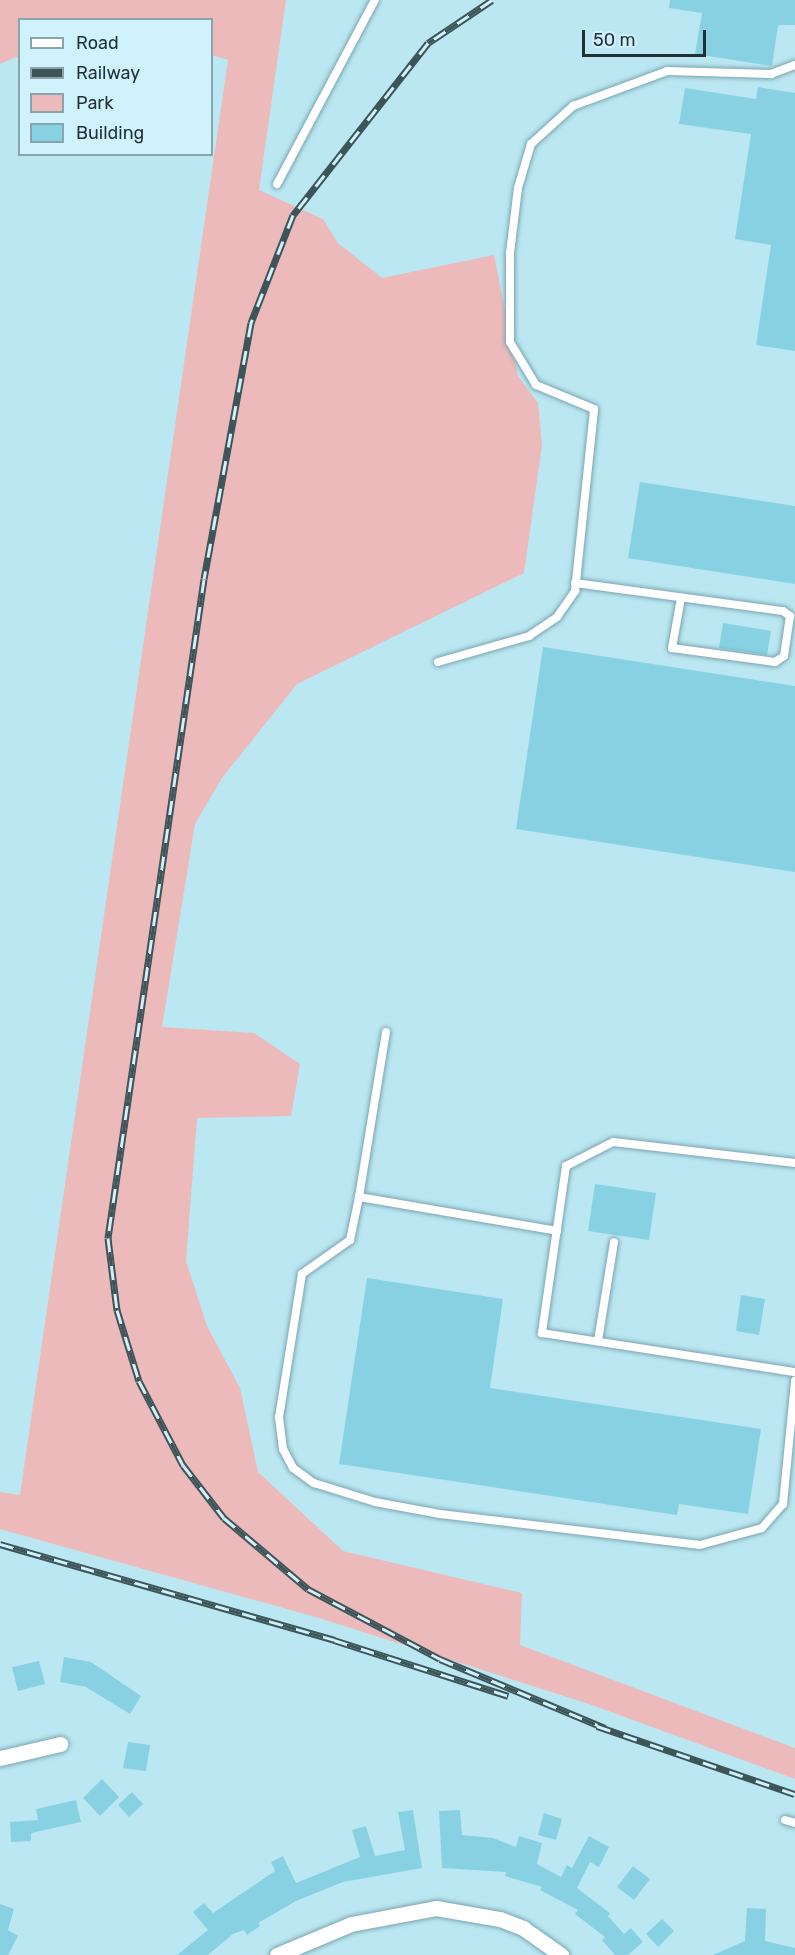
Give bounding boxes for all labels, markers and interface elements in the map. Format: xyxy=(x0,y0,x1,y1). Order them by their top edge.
legend xyxy=(18,18,213,156)
scale bar xyxy=(585,18,710,56)
text: 50 m xyxy=(593,29,636,51)
text: Road xyxy=(76,32,119,54)
text: Railway xyxy=(76,62,140,84)
text: Park xyxy=(76,92,113,114)
text: Building xyxy=(76,122,144,144)

